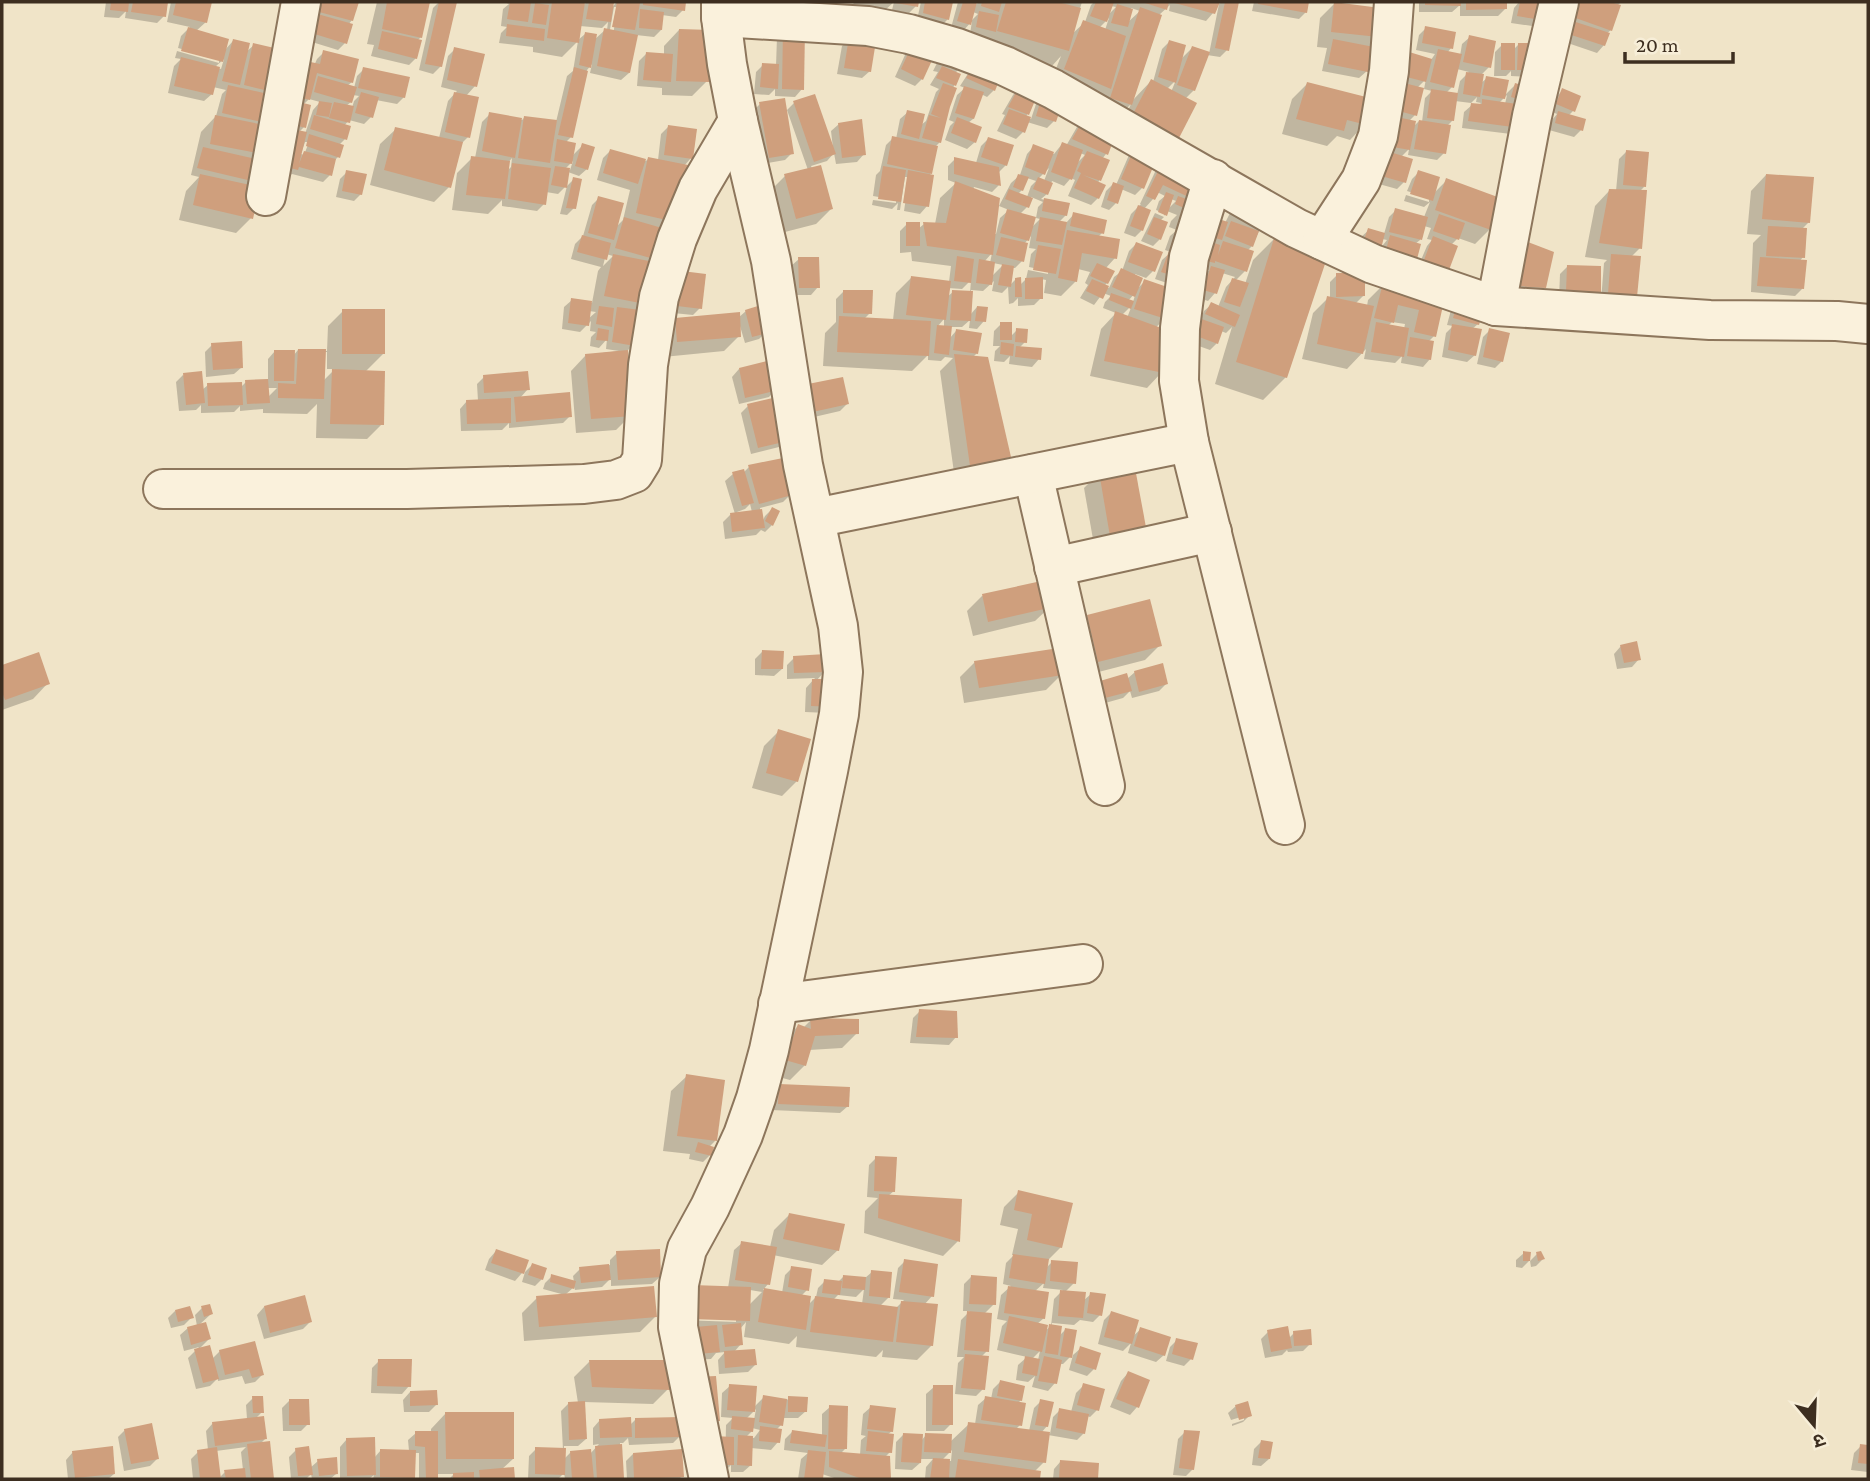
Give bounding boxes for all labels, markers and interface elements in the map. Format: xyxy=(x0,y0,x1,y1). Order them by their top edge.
scale bar xyxy=(1625,21,1734,65)
text: 20 m xyxy=(1636,33,1679,57)
north arrow xyxy=(1779,1390,1849,1460)
text: उ xyxy=(1810,1429,1828,1453)

